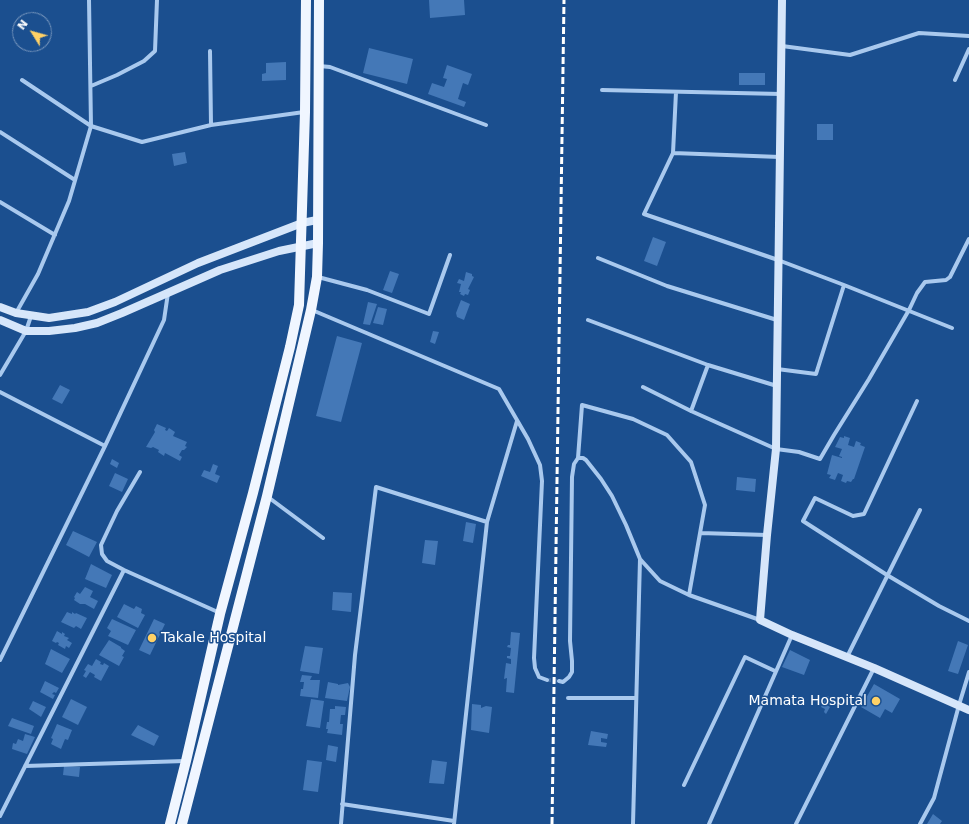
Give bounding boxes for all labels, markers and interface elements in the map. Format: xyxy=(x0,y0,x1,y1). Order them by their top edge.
north arrow xyxy=(12,12,52,52)
text: N xyxy=(15,17,31,33)
place label: Takale Hospital xyxy=(161,630,266,646)
marker: Takale Hospital xyxy=(146,632,158,644)
place label: Mamata Hospital xyxy=(748,693,867,709)
marker: Mamata Hospital xyxy=(870,695,882,707)

